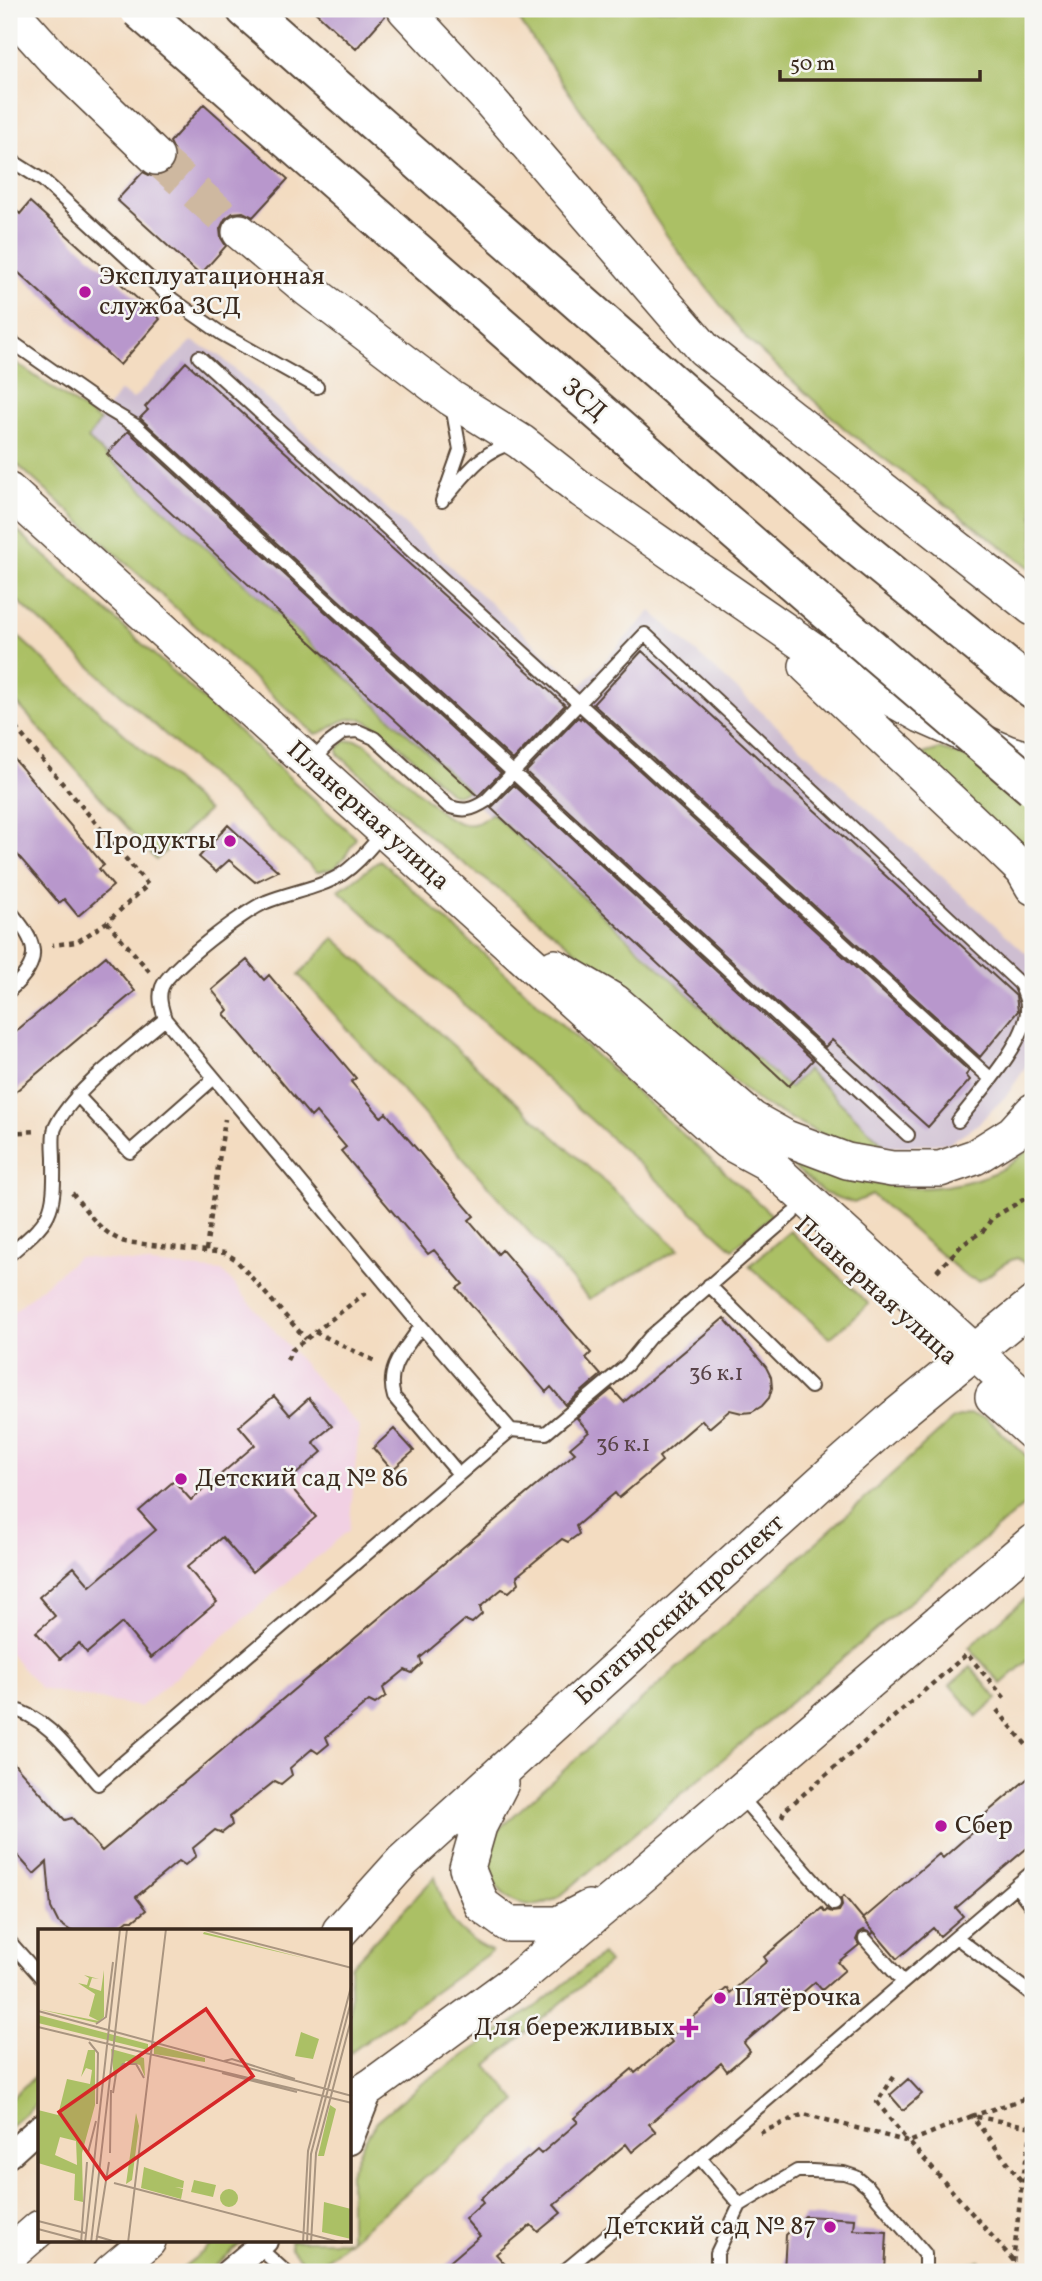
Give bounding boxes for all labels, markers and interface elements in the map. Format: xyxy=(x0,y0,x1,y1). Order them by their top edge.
scale bar xyxy=(780,38,979,82)
text: 50 m xyxy=(790,50,835,79)
place label: Эксплуатационная служба ЗСД xyxy=(99,259,325,325)
marker: Эксплуатационная служба ЗСД xyxy=(77,284,93,300)
street label: ЗСД xyxy=(553,370,615,430)
street label: Планерная улица xyxy=(278,733,458,899)
place label: Продукты xyxy=(94,823,216,859)
marker: Продукты xyxy=(222,833,238,849)
street label: Планерная улица xyxy=(786,1208,966,1374)
house number: 36 к.1 xyxy=(689,1358,743,1390)
house number: 36 к.1 xyxy=(596,1429,650,1461)
place label: Детский сад № 86 xyxy=(195,1461,408,1497)
marker: Детский сад № 86 xyxy=(173,1471,189,1487)
street label: Богатырский проспект xyxy=(567,1506,793,1714)
place label: Сбер xyxy=(955,1808,1013,1844)
marker: Сбер xyxy=(933,1818,949,1834)
inset map xyxy=(38,1929,352,2242)
place label: Пятёрочка xyxy=(734,1980,862,2016)
marker: Пятёрочка xyxy=(712,1990,728,2006)
place label: Для бережливых xyxy=(474,2010,675,2046)
marker: Для бережливых xyxy=(681,2020,697,2036)
place label: Детский сад № 87 xyxy=(604,2209,816,2245)
marker: Детский сад № 87 xyxy=(822,2219,838,2235)

